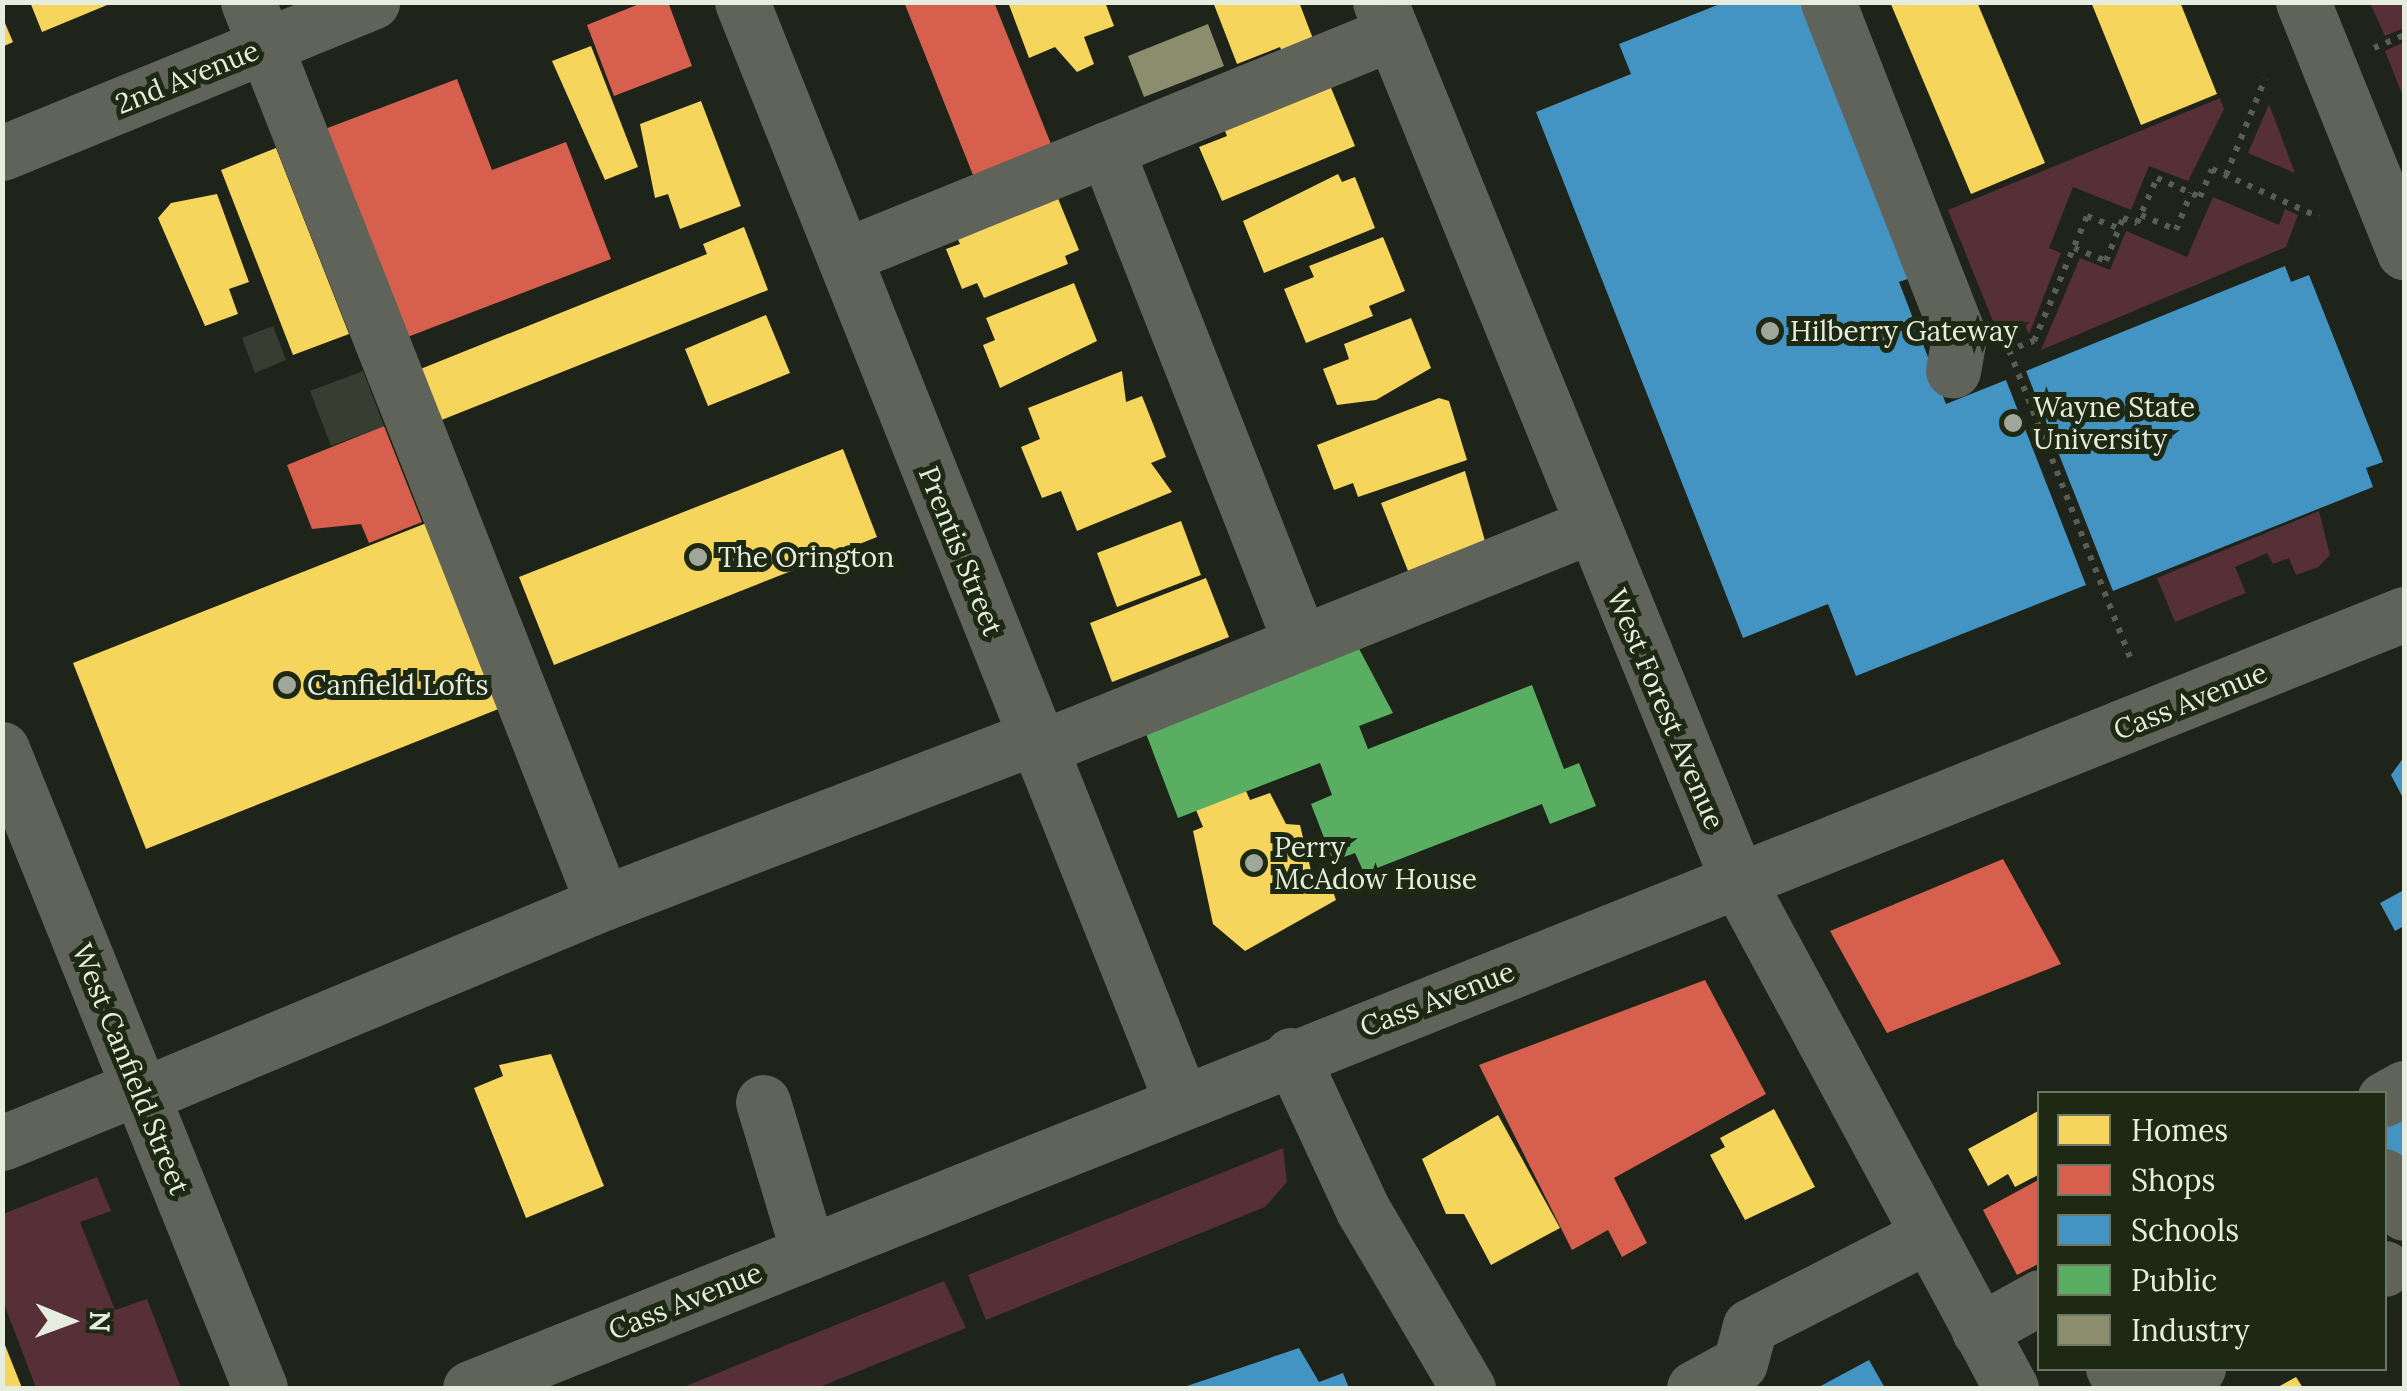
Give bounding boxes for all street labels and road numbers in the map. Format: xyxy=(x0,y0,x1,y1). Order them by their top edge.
street label: 2nd Avenue xyxy=(111,33,263,121)
street label: Prentis Street xyxy=(912,462,1010,640)
street label: West Forest Avenue xyxy=(1600,584,1732,834)
street label: Cass Avenue xyxy=(2108,655,2272,747)
street label: West Canfield Street xyxy=(65,939,197,1199)
street label: Cass Avenue xyxy=(1355,954,1519,1044)
street label: Cass Avenue xyxy=(603,1255,767,1347)

